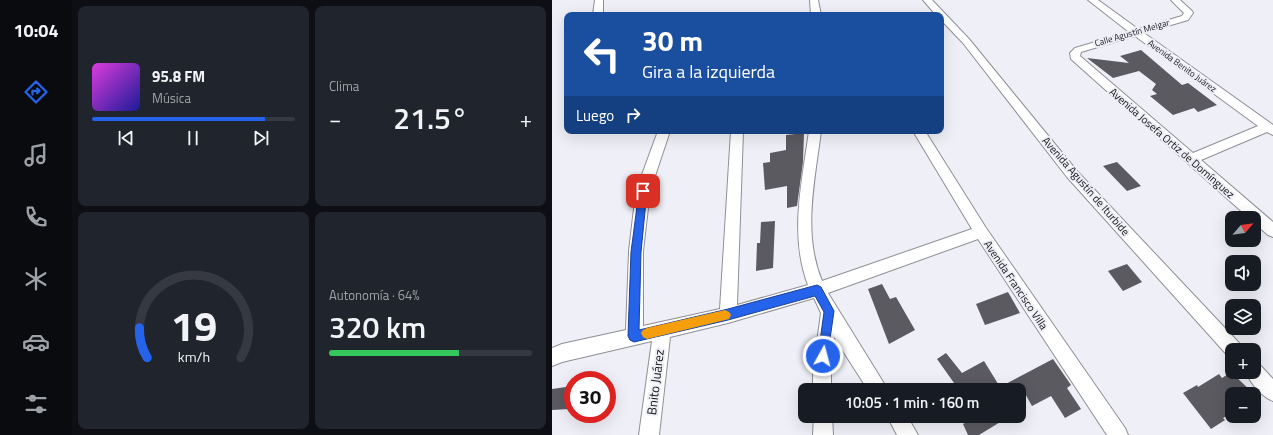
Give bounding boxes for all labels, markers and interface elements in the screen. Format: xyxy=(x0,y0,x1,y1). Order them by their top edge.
street label: Calle Agustín Melgar xyxy=(1093,16,1171,49)
text: 10:04 xyxy=(14,17,58,44)
text: 30 m xyxy=(642,19,703,62)
icon: left xyxy=(576,28,628,80)
street label: Avenida Benito Juárez xyxy=(1145,36,1219,95)
text: Gira a la izquierda xyxy=(642,58,775,85)
text: 95.8 FM xyxy=(152,65,205,88)
text: Clima xyxy=(329,76,359,96)
icon: directions xyxy=(22,78,50,106)
street label: Avenida Josefa Ortiz de Domínguez xyxy=(1106,84,1238,202)
text: Música xyxy=(152,88,191,108)
text: 21.5° xyxy=(393,95,468,141)
text: − xyxy=(329,102,341,136)
text: + xyxy=(520,102,532,136)
text: Luego xyxy=(576,104,614,127)
icon: right xyxy=(622,104,644,126)
icon: previous xyxy=(115,127,137,149)
icon: pause xyxy=(182,127,204,149)
icon: next xyxy=(250,127,272,149)
street label: Avenida Agustín de Iturbide xyxy=(1038,133,1134,239)
icon: music xyxy=(22,141,50,169)
pin xyxy=(626,174,660,208)
icon: arrive xyxy=(632,180,654,202)
icon: phone xyxy=(22,203,50,231)
north arrow xyxy=(1225,211,1261,247)
map controls xyxy=(1225,211,1261,423)
street label: Avenida Francisco Villa xyxy=(980,237,1052,333)
button: sound xyxy=(1225,255,1261,291)
icon: climate xyxy=(22,265,50,293)
text: Autonomía · 64% xyxy=(329,285,420,305)
text: 19 xyxy=(170,294,217,357)
button: layers xyxy=(1225,299,1261,335)
text: 320 km xyxy=(329,304,426,350)
icon: car xyxy=(22,328,50,356)
position arrow xyxy=(802,335,844,377)
button: + xyxy=(1225,343,1261,379)
text: km/h xyxy=(177,346,210,368)
street label: Bnito Juárez xyxy=(641,348,669,416)
speed limit sign: 30 xyxy=(564,371,616,423)
button: − xyxy=(1225,387,1261,423)
icon: filters xyxy=(22,390,50,418)
text: 10:05 · 1 min · 160 m xyxy=(845,391,979,414)

